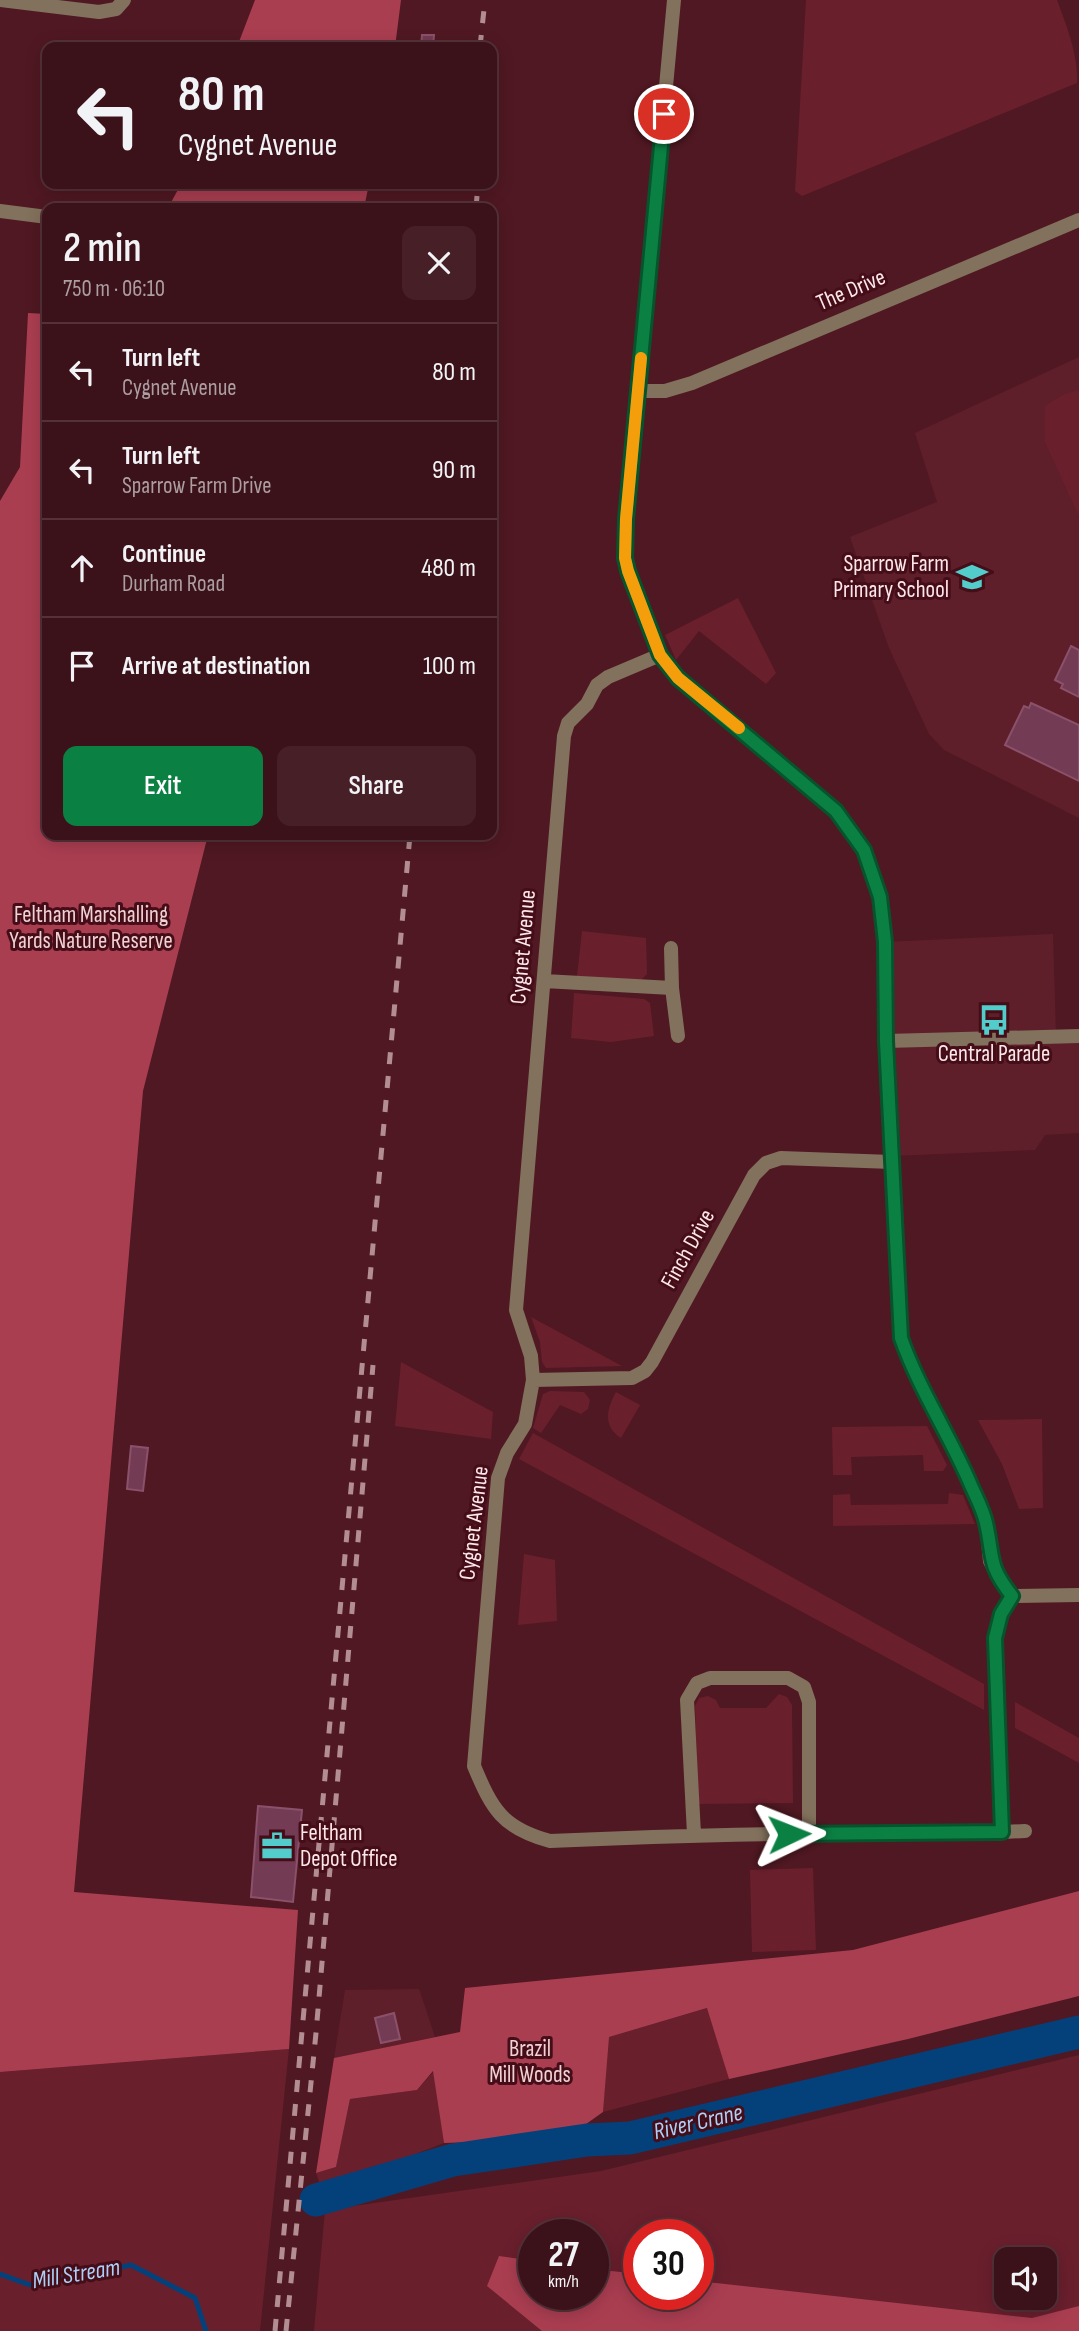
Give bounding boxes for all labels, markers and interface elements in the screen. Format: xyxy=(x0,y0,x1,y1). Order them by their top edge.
text: 80 m xyxy=(178,66,265,125)
icon: left xyxy=(63,70,154,161)
pin xyxy=(634,84,694,144)
icon: arrive xyxy=(645,95,683,133)
text: Cygnet Avenue xyxy=(178,126,337,165)
text: 2 min xyxy=(63,223,142,274)
button: close xyxy=(402,226,476,300)
street label: The Drive xyxy=(812,263,890,317)
text: 750 m · 06:10 xyxy=(63,275,165,303)
text: Turn left xyxy=(122,343,200,374)
icon: left xyxy=(63,353,101,391)
text: 80 m xyxy=(432,357,476,388)
text: Cygnet Avenue xyxy=(122,374,237,402)
text: Turn left xyxy=(122,441,200,472)
icon: left xyxy=(63,451,101,489)
text: 90 m xyxy=(432,455,476,486)
text: Sparrow Farm Drive xyxy=(122,472,271,500)
text: Continue xyxy=(122,539,206,570)
icon: ahead xyxy=(63,549,101,587)
place label: Sparrow Farm Primary School xyxy=(833,550,949,604)
text: 480 m xyxy=(421,553,476,584)
school or university icon: Sparrow Farm Primary School xyxy=(955,560,989,594)
text: Durham Road xyxy=(122,570,225,598)
icon: arrive xyxy=(63,647,101,685)
text: Arrive at destination xyxy=(122,651,310,682)
text: 100 m xyxy=(423,651,476,682)
button: Exit xyxy=(63,746,263,826)
button: Share xyxy=(277,746,476,826)
street label: Cygnet Avenue xyxy=(504,889,542,1005)
park label: Feltham Marshalling Yards Nature Reserve xyxy=(9,901,173,955)
bus stop icon: Central Parade xyxy=(977,1003,1011,1037)
place label: Central Parade xyxy=(938,1040,1050,1068)
street label: Finch Drive xyxy=(655,1205,721,1293)
street label: Cygnet Avenue xyxy=(453,1464,495,1582)
position arrow xyxy=(752,1797,826,1871)
place label: Feltham Depot Office xyxy=(300,1819,397,1873)
office icon: Feltham Depot Office xyxy=(260,1829,294,1863)
park label: Brazil Mill Woods xyxy=(489,2035,571,2089)
water label: River Crane xyxy=(651,2098,745,2146)
speed limit sign: 30 xyxy=(623,2219,714,2310)
text: 27 xyxy=(548,2234,579,2277)
map controls xyxy=(994,2247,1057,2310)
button: sound xyxy=(994,2247,1057,2310)
water label: Mill Stream xyxy=(30,2253,122,2295)
text: km/h xyxy=(548,2271,579,2292)

